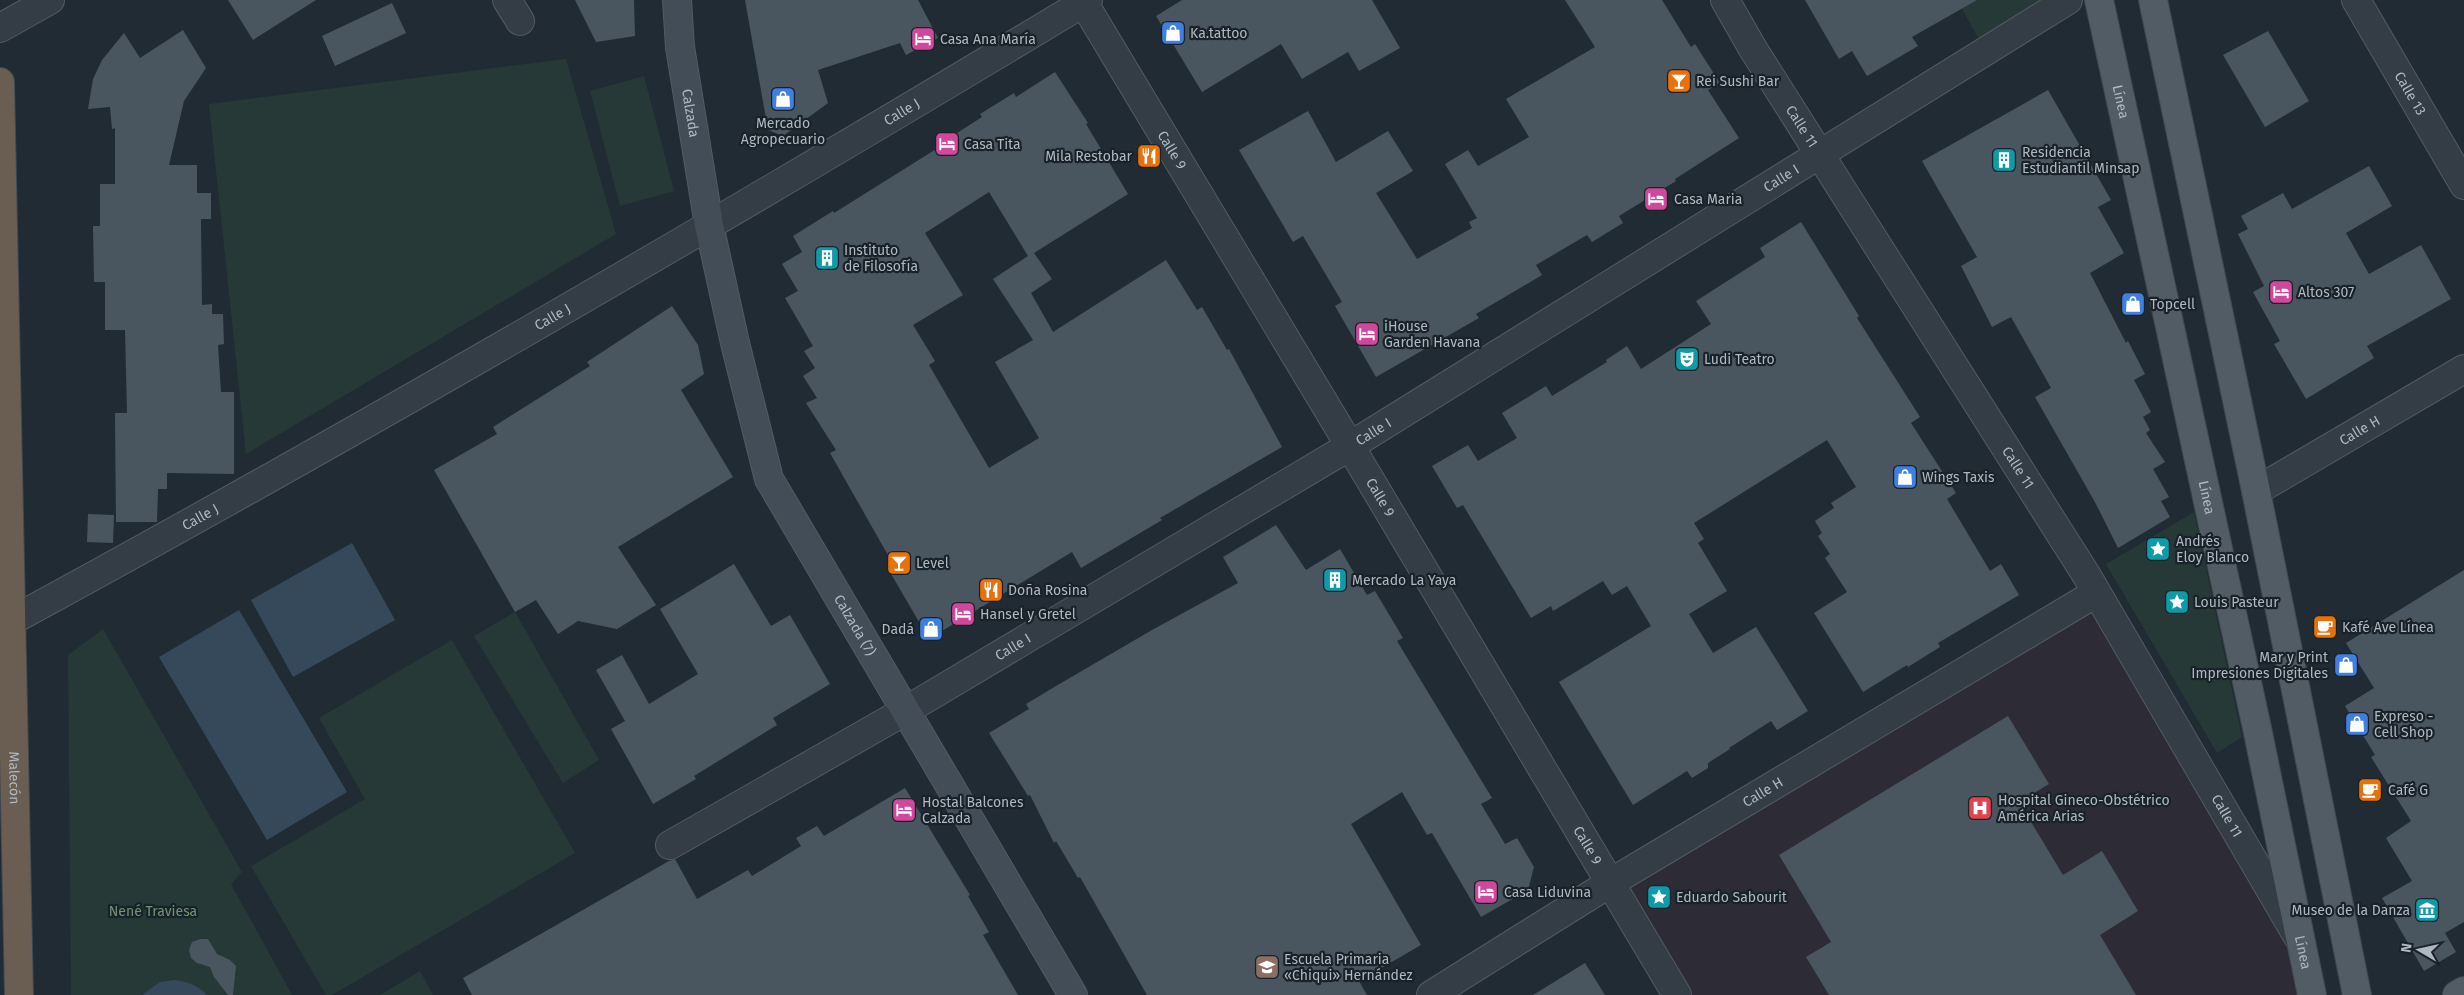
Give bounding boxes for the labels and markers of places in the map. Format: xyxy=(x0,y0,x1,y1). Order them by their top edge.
shop icon: Ka.tattoo xyxy=(1160,20,1186,46)
place label: Ka.tattoo xyxy=(1190,25,1248,42)
hotel icon: Casa Ana María xyxy=(910,26,936,52)
place label: Casa Ana María xyxy=(940,31,1036,48)
bar icon: Rei Sushi Bar xyxy=(1666,68,1692,94)
place label: Rei Sushi Bar xyxy=(1696,73,1780,90)
shop icon: Mercado Agropecuario xyxy=(770,86,796,112)
place label: Mercado Agropecuario xyxy=(741,115,825,148)
hotel icon: Casa Tita xyxy=(934,131,960,157)
place label: Casa Tita xyxy=(964,136,1021,153)
restaurant icon: Mila Restobar xyxy=(1136,143,1162,169)
place label: Residencia Estudiantil Minsap xyxy=(2022,144,2140,177)
building icon: Residencia Estudiantil Minsap xyxy=(1991,147,2017,173)
place label: Mila Restobar xyxy=(1045,148,1133,165)
hotel icon: Casa Maria xyxy=(1643,186,1669,212)
place label: Casa Maria xyxy=(1674,191,1742,208)
place label: Instituto de Filosofía xyxy=(844,242,918,275)
building icon: Instituto de Filosofía xyxy=(814,245,840,271)
hotel icon: Altos 307 xyxy=(2268,279,2294,305)
place label: Altos 307 xyxy=(2298,284,2354,301)
shop icon: Topcell xyxy=(2120,291,2146,317)
place label: Topcell xyxy=(2150,296,2195,313)
place label: iHouse Garden Havana xyxy=(1384,318,1480,351)
hotel icon: iHouse Garden Havana xyxy=(1354,321,1380,347)
theatre icon: Ludi Teatro xyxy=(1674,346,1700,372)
place label: Ludi Teatro xyxy=(1704,351,1775,368)
shop icon: Wings Taxis xyxy=(1892,464,1918,490)
place label: Wings Taxis xyxy=(1922,469,1995,486)
place label: Andrés Eloy Blanco xyxy=(2176,533,2249,566)
place icon: Andrés Eloy Blanco xyxy=(2145,536,2171,562)
bar icon: Level xyxy=(886,550,912,576)
place label: Level xyxy=(916,555,949,572)
building icon: Mercado La Yaya xyxy=(1322,567,1348,593)
place label: Mercado La Yaya xyxy=(1352,572,1456,589)
restaurant icon: Doña Rosina xyxy=(978,577,1004,603)
place label: Doña Rosina xyxy=(1008,582,1087,599)
place icon: Louis Pasteur xyxy=(2164,589,2190,615)
place label: Louis Pasteur xyxy=(2194,594,2279,611)
hotel icon: Hansel y Gretel xyxy=(950,601,976,627)
place label: Hansel y Gretel xyxy=(980,606,1076,623)
cafe icon: Kafé Ave Línea xyxy=(2312,614,2338,640)
shop icon: Dadá xyxy=(918,616,944,642)
place label: Kafé Ave Línea xyxy=(2342,619,2434,636)
place label: Dadá xyxy=(882,621,914,638)
place label: Mar y Print Impresiones Digitales xyxy=(2191,649,2329,682)
shop icon: Mar y Print Impresiones Digitales xyxy=(2333,652,2359,678)
place label: Expreso - Cell Shop xyxy=(2374,708,2433,741)
shop icon: Expreso - Cell Shop xyxy=(2344,711,2370,737)
cafe icon: Café G xyxy=(2357,777,2383,803)
place label: Café G xyxy=(2388,782,2428,799)
place label: Hospital Gineco-Obstétrico América Arias xyxy=(1998,792,2170,825)
place label: Hostal Balcones Calzada xyxy=(922,794,1024,827)
hospital icon: Hospital Gineco-Obstétrico América Arias xyxy=(1967,795,1993,821)
hotel icon: Hostal Balcones Calzada xyxy=(891,797,917,823)
hotel icon: Casa Liduvina xyxy=(1473,879,1499,905)
place label: Casa Liduvina xyxy=(1504,884,1591,901)
place icon: Eduardo Sabourit xyxy=(1646,884,1672,910)
place label: Eduardo Sabourit xyxy=(1676,889,1788,906)
museum icon: Museo de la Danza xyxy=(2414,897,2440,923)
place label: Museo de la Danza xyxy=(2292,902,2410,919)
place label: Escuela Primaria «Chiqui» Hernández xyxy=(1284,951,1413,984)
school or university icon: Escuela Primaria «Chiqui» Hernández xyxy=(1254,954,1280,980)

